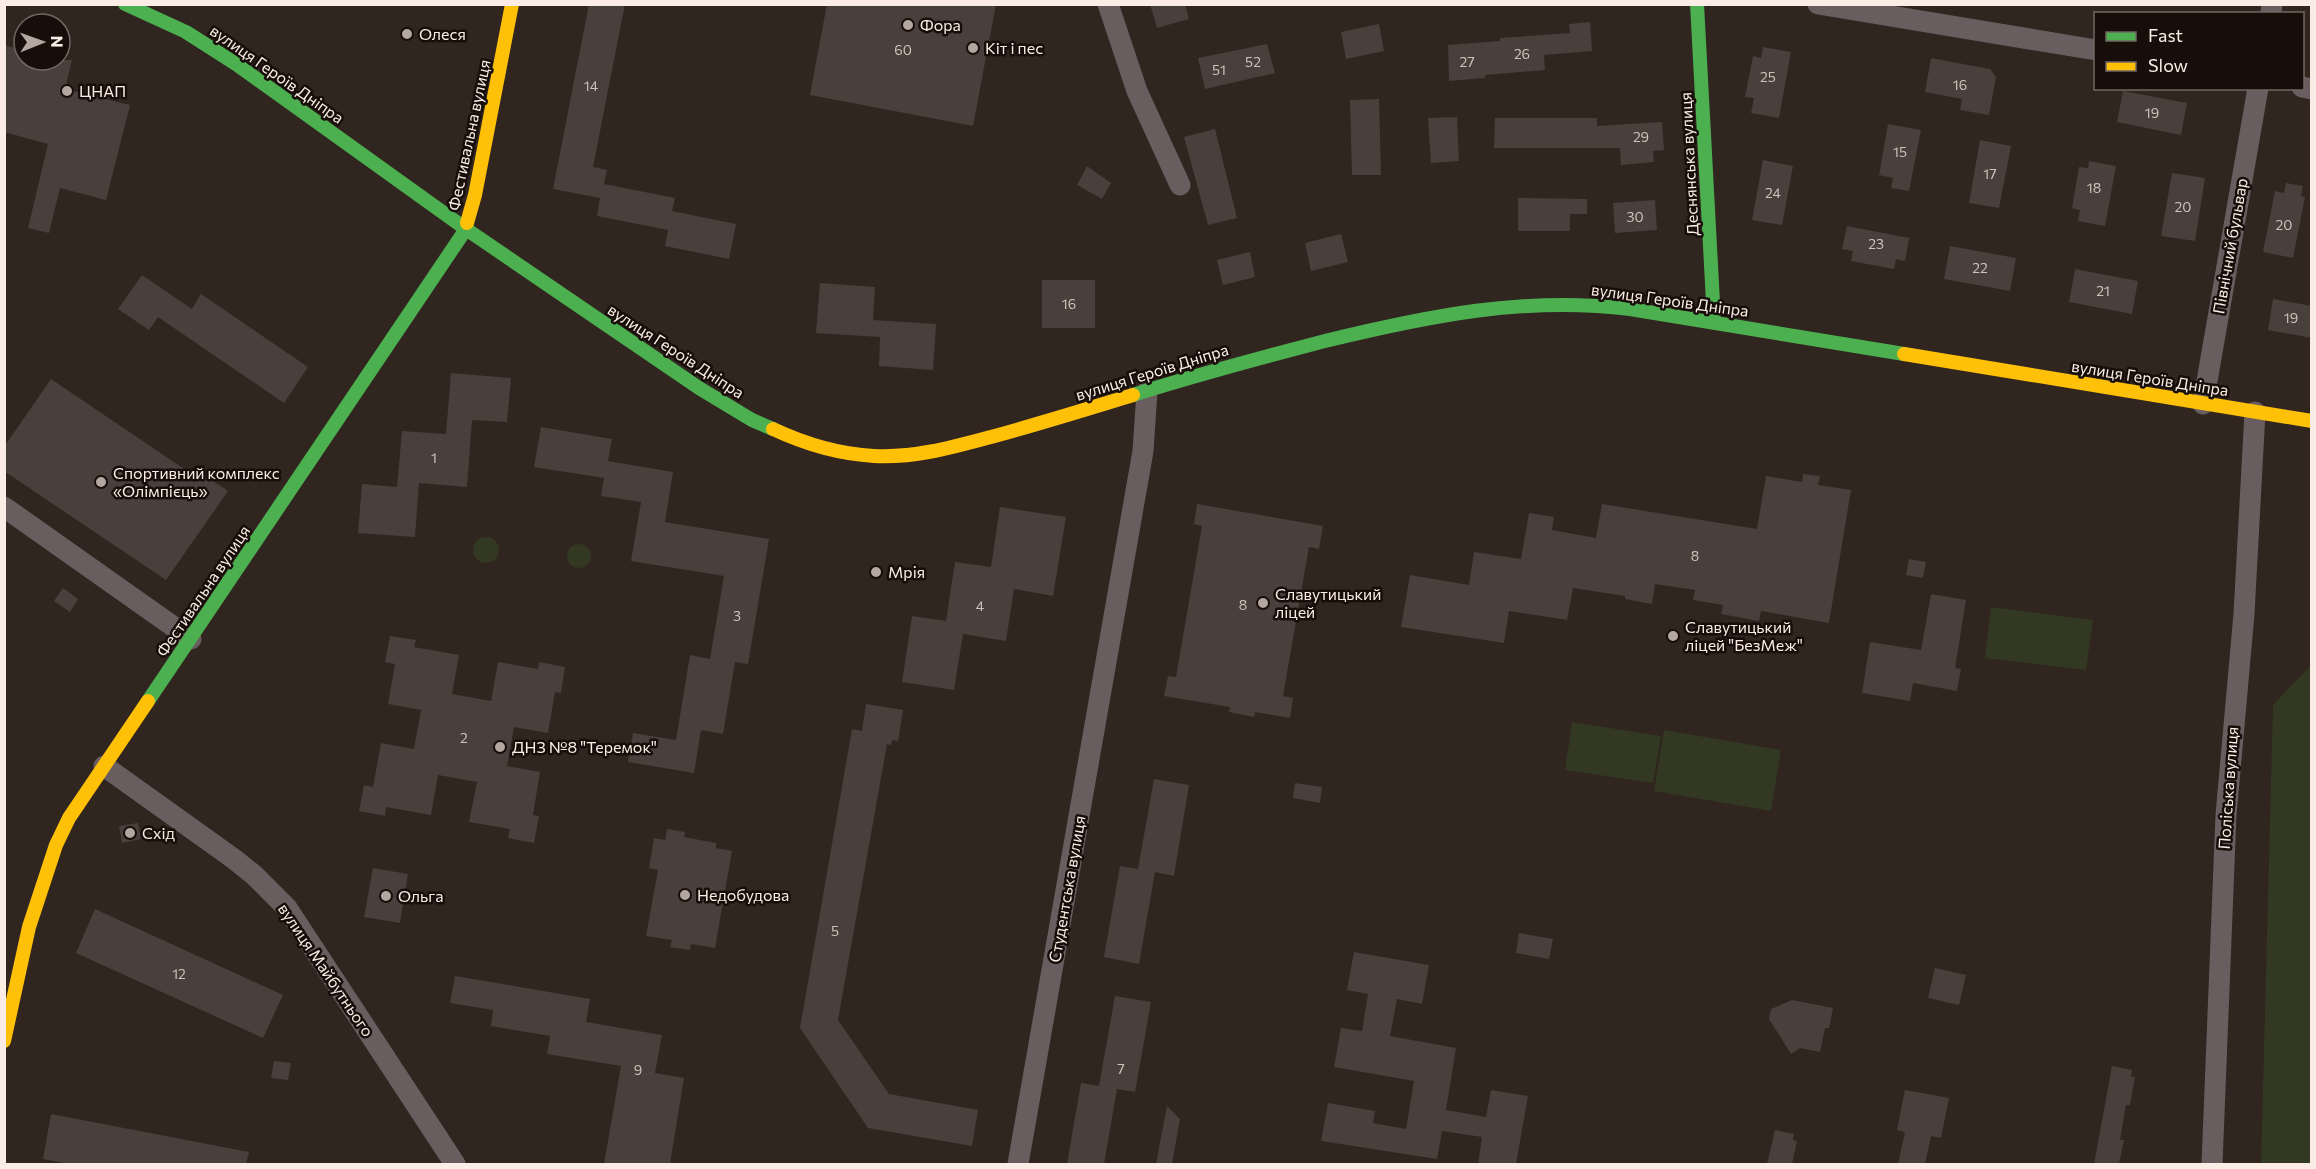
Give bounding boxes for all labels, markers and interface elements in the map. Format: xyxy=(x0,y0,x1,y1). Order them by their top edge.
north arrow xyxy=(12,12,72,72)
legend xyxy=(2094,12,2304,90)
place label: Фора xyxy=(920,15,961,34)
marker: Фора xyxy=(901,18,915,32)
street label: вулиця Героїв Дніпра xyxy=(207,20,348,127)
place label: Олеся xyxy=(419,24,466,43)
text: Fast xyxy=(2148,24,2183,46)
marker: Олеся xyxy=(400,27,414,41)
text: N xyxy=(48,36,67,48)
place label: Кіт і пес xyxy=(985,38,1043,57)
house number: 60 xyxy=(894,41,912,58)
marker: Кіт і пес xyxy=(966,41,980,55)
house number: 26 xyxy=(1514,45,1530,62)
house number: 52 xyxy=(1245,53,1261,70)
house number: 27 xyxy=(1459,53,1475,70)
text: Slow xyxy=(2148,54,2188,76)
street label: Фестивальна вулиця xyxy=(443,58,494,212)
house number: 51 xyxy=(1212,61,1226,78)
house number: 25 xyxy=(1760,68,1776,85)
house number: 16 xyxy=(1953,76,1967,93)
house number: 14 xyxy=(584,77,599,94)
place label: ЦНАП xyxy=(79,81,126,100)
marker: ЦНАП xyxy=(60,84,74,98)
street label: Деснянська вулиця xyxy=(1675,92,1702,236)
house number: 19 xyxy=(2145,104,2159,121)
house number: 29 xyxy=(1633,128,1649,145)
house number: 15 xyxy=(1893,143,1907,160)
house number: 17 xyxy=(1983,165,1997,182)
street label: Північний бульвар xyxy=(2208,177,2251,315)
house number: 18 xyxy=(2087,179,2101,196)
house number: 24 xyxy=(1765,184,1782,201)
house number: 20 xyxy=(2175,198,2191,215)
house number: 30 xyxy=(1626,208,1644,225)
house number: 20 xyxy=(2276,216,2292,233)
house number: 23 xyxy=(1868,235,1884,252)
house number: 22 xyxy=(1972,259,1988,276)
street label: вулиця Героїв Дніпра xyxy=(1590,279,1750,320)
house number: 21 xyxy=(2096,282,2110,299)
house number: 16 xyxy=(1062,295,1076,312)
street label: вулиця Героїв Дніпра xyxy=(605,299,748,402)
house number: 19 xyxy=(2284,309,2298,326)
street label: вулиця Героїв Дніпра xyxy=(1073,339,1231,404)
street label: вулиця Героїв Дніпра xyxy=(2070,356,2230,399)
house number: 1 xyxy=(431,449,437,466)
place label: Спортивний комплекс «Олімпієць» xyxy=(113,463,280,500)
marker: Спортивний комплекс «Олімпієць» xyxy=(94,475,108,489)
street label: Фестивальна вулиця xyxy=(152,522,253,660)
house number: 8 xyxy=(1691,547,1699,564)
place label: Мрiя xyxy=(888,562,925,581)
marker: Мрiя xyxy=(869,565,883,579)
place label: Славутицький ліцей xyxy=(1275,584,1381,621)
house number: 8 xyxy=(1239,596,1247,613)
marker: Славутицький ліцей xyxy=(1256,596,1270,610)
house number: 4 xyxy=(976,597,985,614)
house number: 3 xyxy=(733,607,741,624)
place label: Славутицький ліцей "БезМеж" xyxy=(1685,617,1803,654)
marker: Славутицький ліцей "БезМеж" xyxy=(1666,629,1680,643)
street label: Поліська вулиця xyxy=(2214,726,2241,850)
house number: 2 xyxy=(460,729,468,746)
place label: ДНЗ №8 "Теремок" xyxy=(512,737,657,756)
marker: ДНЗ №8 "Теремок" xyxy=(493,740,507,754)
street label: Студентська вулиця xyxy=(1044,814,1089,964)
place label: Схід xyxy=(142,823,176,842)
marker: Схід xyxy=(123,826,137,840)
place label: Недобудова xyxy=(697,885,789,904)
place label: Ольга xyxy=(398,886,444,905)
marker: Недобудова xyxy=(678,888,692,902)
marker: Ольга xyxy=(379,889,393,903)
street label: вулиця Майбутнього xyxy=(275,899,378,1040)
house number: 5 xyxy=(831,922,839,939)
house number: 12 xyxy=(172,965,186,982)
house number: 7 xyxy=(1117,1060,1125,1077)
house number: 9 xyxy=(634,1061,642,1078)

